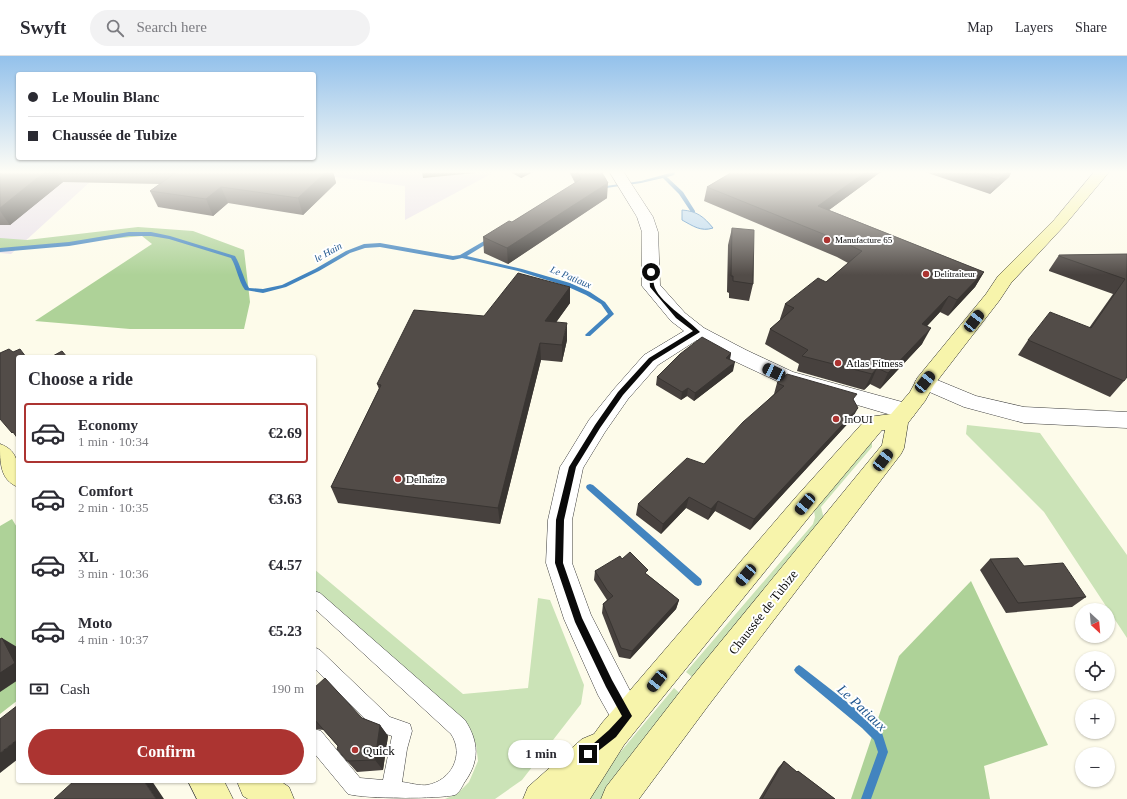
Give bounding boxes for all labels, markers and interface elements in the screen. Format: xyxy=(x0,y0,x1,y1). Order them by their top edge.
search box xyxy=(90,10,370,46)
text: Swyft xyxy=(20,17,66,38)
icon: search xyxy=(104,17,126,39)
text: Search here xyxy=(136,19,207,35)
text: Map xyxy=(967,20,993,35)
text: Layers xyxy=(1015,20,1053,35)
text: Share xyxy=(1075,20,1107,35)
text: Le Moulin Blanc xyxy=(52,89,160,105)
text: Chaussée de Tubize xyxy=(52,127,177,143)
marker: Manufacture 65 xyxy=(822,235,832,245)
place label: Manufacture 65 xyxy=(835,235,893,245)
water label: le Hain xyxy=(312,240,344,264)
water label: Le Patiaux xyxy=(548,263,594,291)
route start xyxy=(642,263,660,281)
marker: Delitraiteur xyxy=(921,269,931,279)
place label: Delitraiteur xyxy=(934,269,975,279)
car xyxy=(962,308,986,334)
place label: Atlas Fitness xyxy=(846,357,903,369)
marker: Atlas Fitness xyxy=(833,358,843,368)
car xyxy=(761,361,787,383)
text: Choose a ride xyxy=(28,369,133,389)
car xyxy=(913,369,937,395)
place label: InOUI xyxy=(844,413,873,425)
marker: InOUI xyxy=(831,414,841,424)
icon: car xyxy=(30,415,66,451)
text: Economy xyxy=(78,417,138,433)
text: €2.69 xyxy=(268,425,302,441)
text: 1 min · 10:34 xyxy=(78,434,148,449)
car xyxy=(871,447,895,473)
place label: Delhaize xyxy=(406,473,445,485)
marker: Delhaize xyxy=(393,474,403,484)
icon: car xyxy=(30,481,66,517)
text: Comfort xyxy=(78,483,133,499)
text: €3.63 xyxy=(268,491,302,507)
car xyxy=(793,491,817,517)
text: 2 min · 10:35 xyxy=(78,500,148,515)
icon: car xyxy=(30,547,66,583)
text: XL xyxy=(78,549,99,565)
text: €4.57 xyxy=(268,557,302,573)
car xyxy=(734,562,758,588)
text: 3 min · 10:36 xyxy=(78,566,148,581)
street label: Chaussée de Tubize xyxy=(725,567,801,657)
north arrow xyxy=(1075,603,1115,643)
map controls xyxy=(1075,603,1115,787)
icon: car xyxy=(30,613,66,649)
text: Moto xyxy=(78,615,112,631)
text: €5.23 xyxy=(268,623,302,639)
text: 4 min · 10:37 xyxy=(78,632,148,647)
button: locate xyxy=(1075,651,1115,691)
car xyxy=(645,668,669,694)
icon: cash xyxy=(28,678,50,700)
text: Cash xyxy=(60,681,90,697)
text: 190 m xyxy=(271,681,304,696)
water label: Le Patiaux xyxy=(834,681,890,735)
button: + xyxy=(1075,699,1115,739)
button: Confirm xyxy=(28,729,304,775)
callout: 1 min xyxy=(508,740,574,768)
place label: Quick xyxy=(363,743,395,758)
marker: Quick xyxy=(350,745,360,755)
route end xyxy=(579,745,597,763)
text: 1 min xyxy=(525,746,557,761)
button: − xyxy=(1075,747,1115,787)

